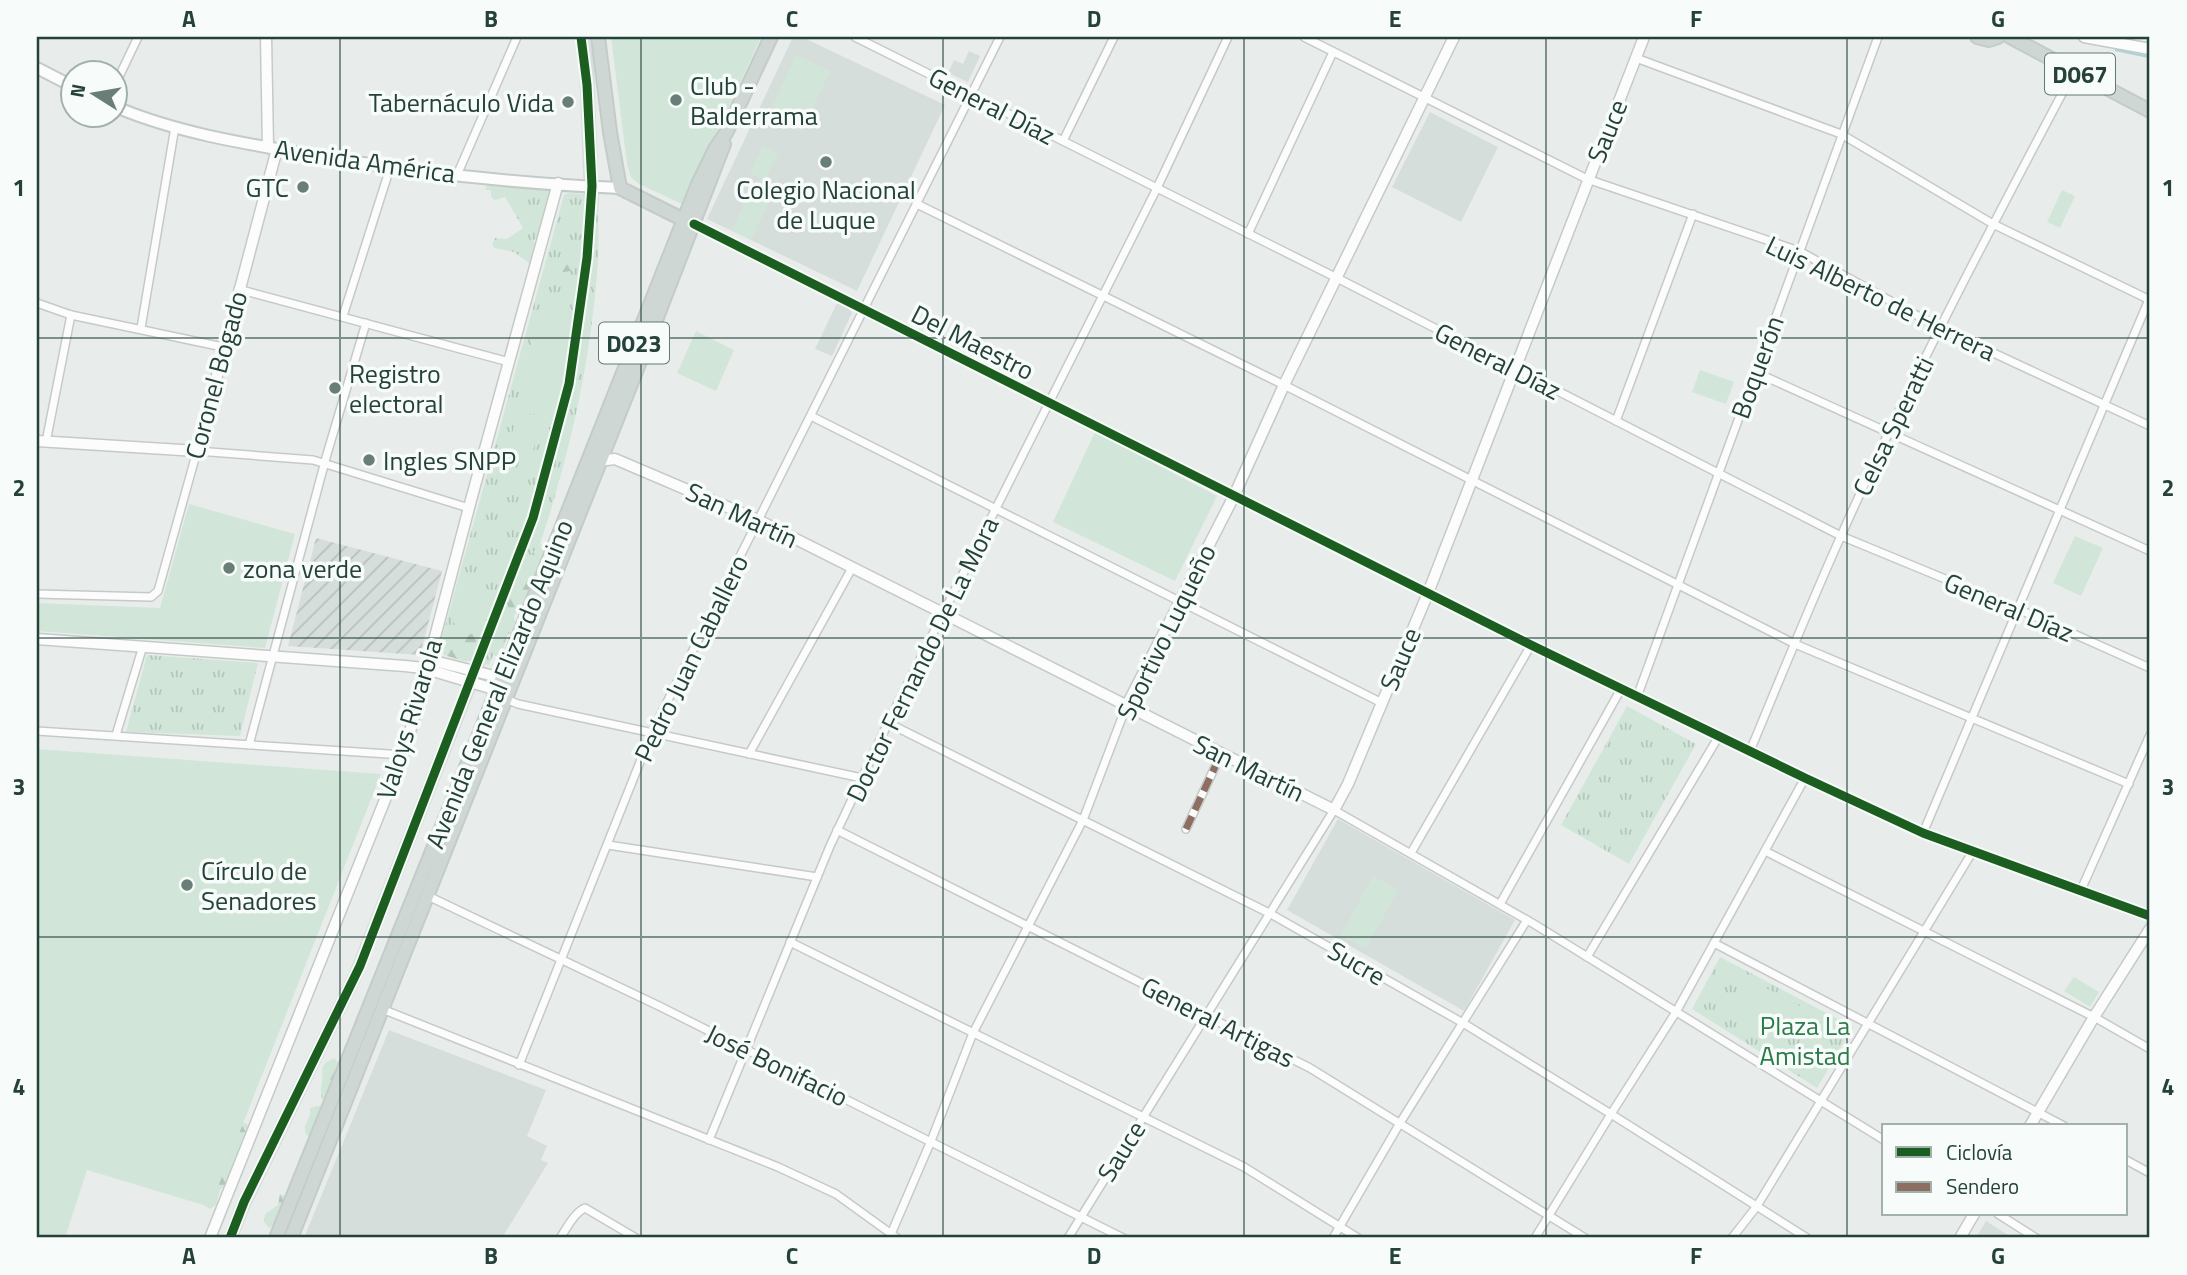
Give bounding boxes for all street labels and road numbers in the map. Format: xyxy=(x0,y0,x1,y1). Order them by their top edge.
road number: D067 xyxy=(2045,54,2115,94)
street label: General Díaz xyxy=(922,57,1062,155)
street label: Sauce xyxy=(1577,93,1637,169)
street label: Avenida América xyxy=(272,129,458,193)
street label: Luis Alberto de Herrera xyxy=(1759,225,2003,371)
street label: Coronel Bogado xyxy=(175,287,257,463)
street label: Del Maestro xyxy=(905,294,1041,390)
street label: Boquerón xyxy=(1720,310,1794,424)
street label: General Díaz xyxy=(1428,312,1568,410)
road number: D023 xyxy=(599,322,669,364)
street label: Celsa Speratti xyxy=(1842,350,1944,502)
street label: San Martín xyxy=(680,472,804,558)
street label: Doctor Fernando De La Mora xyxy=(836,510,1008,808)
street label: Avenida General Elizardo Aquino xyxy=(415,514,583,854)
street label: Sportivo Luqueño xyxy=(1106,537,1226,727)
street label: Pedro Juan Caballero xyxy=(624,548,758,768)
street label: General Díaz xyxy=(1938,562,2080,652)
street label: Sauce xyxy=(1369,621,1431,697)
street label: Valoys Rivarola xyxy=(366,634,452,804)
street label: San Martín xyxy=(1187,724,1311,812)
street label: Sucre xyxy=(1321,931,1393,995)
street label: General Artigas xyxy=(1134,967,1302,1077)
street label: José Bonifacio xyxy=(699,1014,855,1116)
street label: Sauce xyxy=(1087,1113,1155,1189)

